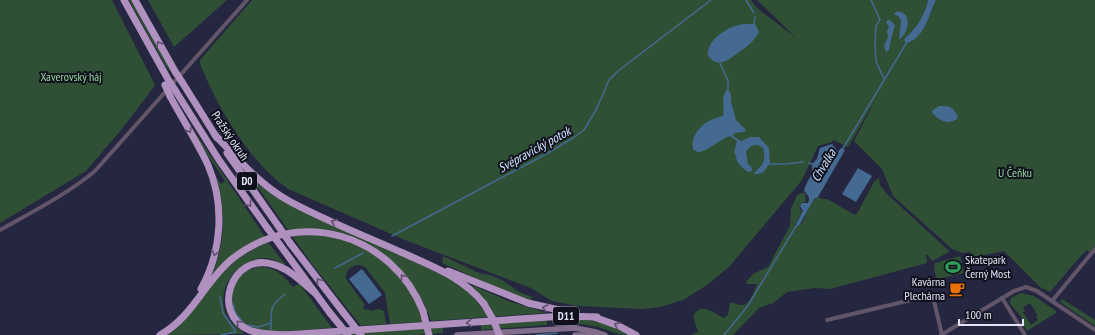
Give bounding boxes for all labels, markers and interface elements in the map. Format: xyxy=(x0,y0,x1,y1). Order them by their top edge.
one-way arrow xyxy=(157,41,164,48)
park label: Xaverovský háj xyxy=(40,69,102,84)
street label: Pražský okruh xyxy=(208,108,252,163)
water label: Svépravický potok xyxy=(495,122,575,176)
one-way arrow xyxy=(184,126,191,133)
water label: Chvalka xyxy=(807,145,840,185)
park label: U Čeňku xyxy=(998,165,1032,180)
road number: D0 xyxy=(237,172,257,190)
one-way arrow xyxy=(244,199,251,206)
one-way arrow xyxy=(330,219,338,227)
one-way arrow xyxy=(212,250,220,256)
place label: Skatepark Černý Most xyxy=(965,252,1011,281)
sports icon: Skatepark Černý Most xyxy=(944,258,962,276)
place label: Kavárna Plechárna xyxy=(904,274,945,303)
one-way arrow xyxy=(401,275,408,282)
one-way arrow xyxy=(316,278,323,285)
cafe icon: Kavárna Plechárna xyxy=(948,280,966,298)
scale bar xyxy=(959,301,1023,327)
one-way arrow xyxy=(542,304,548,312)
road number: D11 xyxy=(553,307,579,325)
text: 100 m xyxy=(965,307,992,322)
one-way arrow xyxy=(466,318,472,327)
one-way arrow xyxy=(236,320,244,328)
one-way arrow xyxy=(614,322,621,330)

